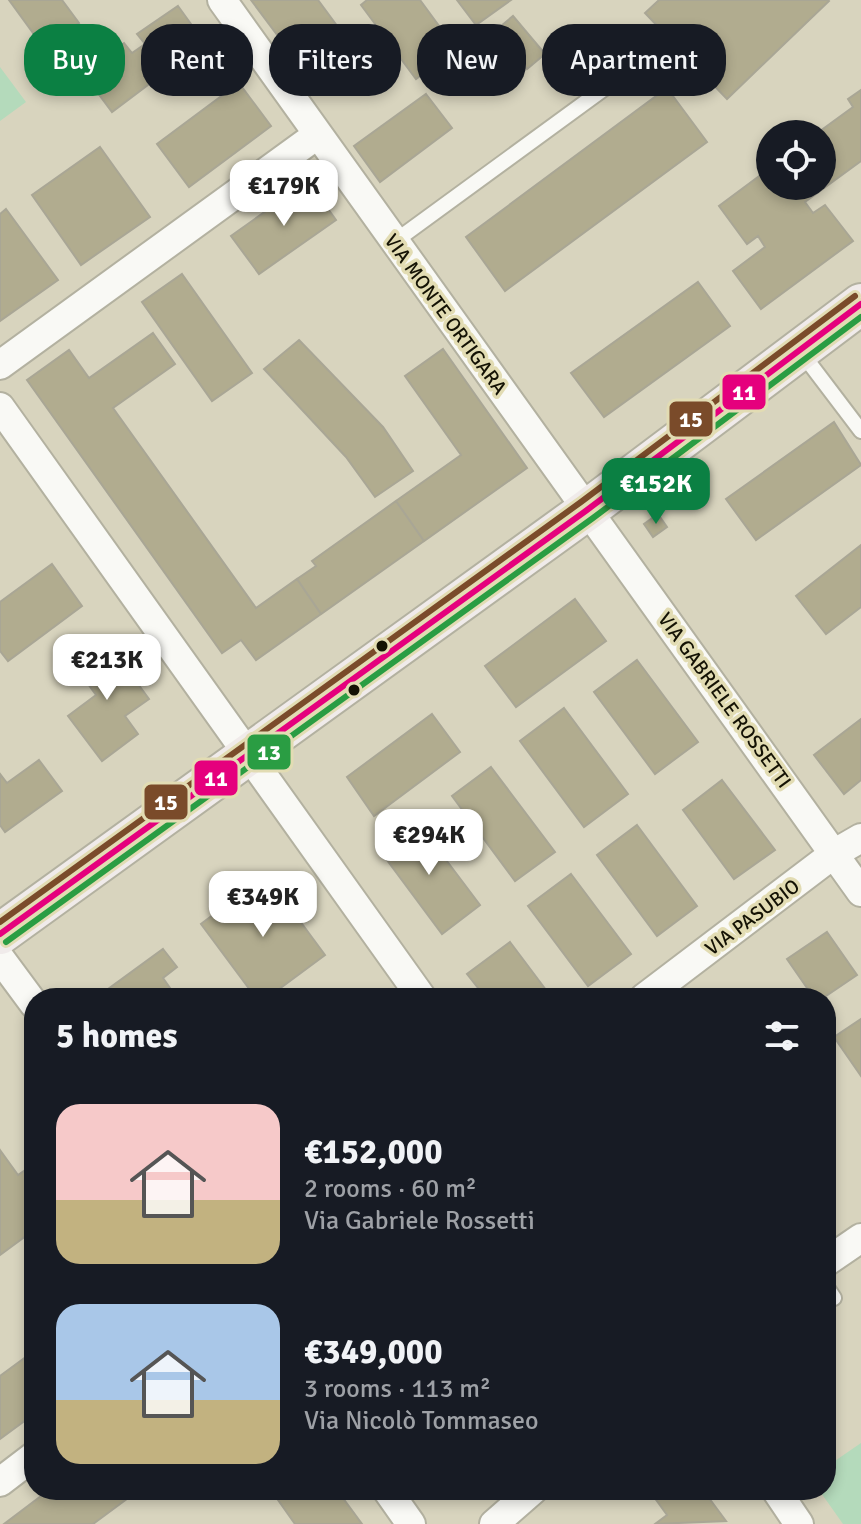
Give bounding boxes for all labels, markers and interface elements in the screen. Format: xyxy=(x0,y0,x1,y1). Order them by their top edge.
chip: Buy xyxy=(24,24,125,96)
chip: Rent xyxy=(141,24,253,96)
chip: Filters xyxy=(269,24,401,96)
chip: New xyxy=(417,24,526,96)
chip: Apartment xyxy=(542,24,726,96)
map controls xyxy=(756,120,836,200)
button: locate xyxy=(756,120,836,200)
pin: €179K xyxy=(228,160,340,228)
text: €179K xyxy=(248,170,320,202)
street label: VIA MONTE ORTIGARA xyxy=(379,229,512,399)
line badge: 11 xyxy=(721,373,767,411)
text: 11 xyxy=(732,379,756,406)
line badge: 15 xyxy=(668,400,714,438)
text: 15 xyxy=(679,406,703,433)
pin: €152K xyxy=(600,458,712,526)
text: €152K xyxy=(620,468,692,500)
street label: VIA GABRIELE ROSSETTI xyxy=(652,608,797,793)
pin: €213K xyxy=(51,634,163,702)
unlabelled marker xyxy=(374,638,390,654)
text: €213K xyxy=(71,644,143,676)
unlabelled marker xyxy=(346,682,362,698)
line badge: 13 xyxy=(246,733,292,771)
text: 13 xyxy=(257,739,281,766)
line badge: 11 xyxy=(193,759,239,797)
text: 11 xyxy=(204,765,228,792)
line badge: 15 xyxy=(143,783,189,821)
text: 15 xyxy=(154,789,178,816)
pin: €294K xyxy=(373,809,485,877)
text: €294K xyxy=(393,819,465,851)
pin: €349K xyxy=(207,871,319,939)
street label: VIA PASUBIO xyxy=(700,874,805,961)
text: €349K xyxy=(227,881,299,913)
icon: filters xyxy=(760,1014,804,1058)
text: 5 homes xyxy=(56,1015,177,1057)
text: €152,000 xyxy=(304,1131,443,1173)
icon: home xyxy=(120,1136,216,1232)
text: 2 rooms · 60 m² xyxy=(304,1173,477,1205)
text: Via Gabriele Rossetti xyxy=(304,1205,535,1237)
text: €349,000 xyxy=(304,1331,443,1373)
icon: home xyxy=(120,1336,216,1432)
text: 3 rooms · 113 m² xyxy=(304,1373,491,1405)
text: Via Nicolò Tommaseo xyxy=(304,1405,539,1437)

